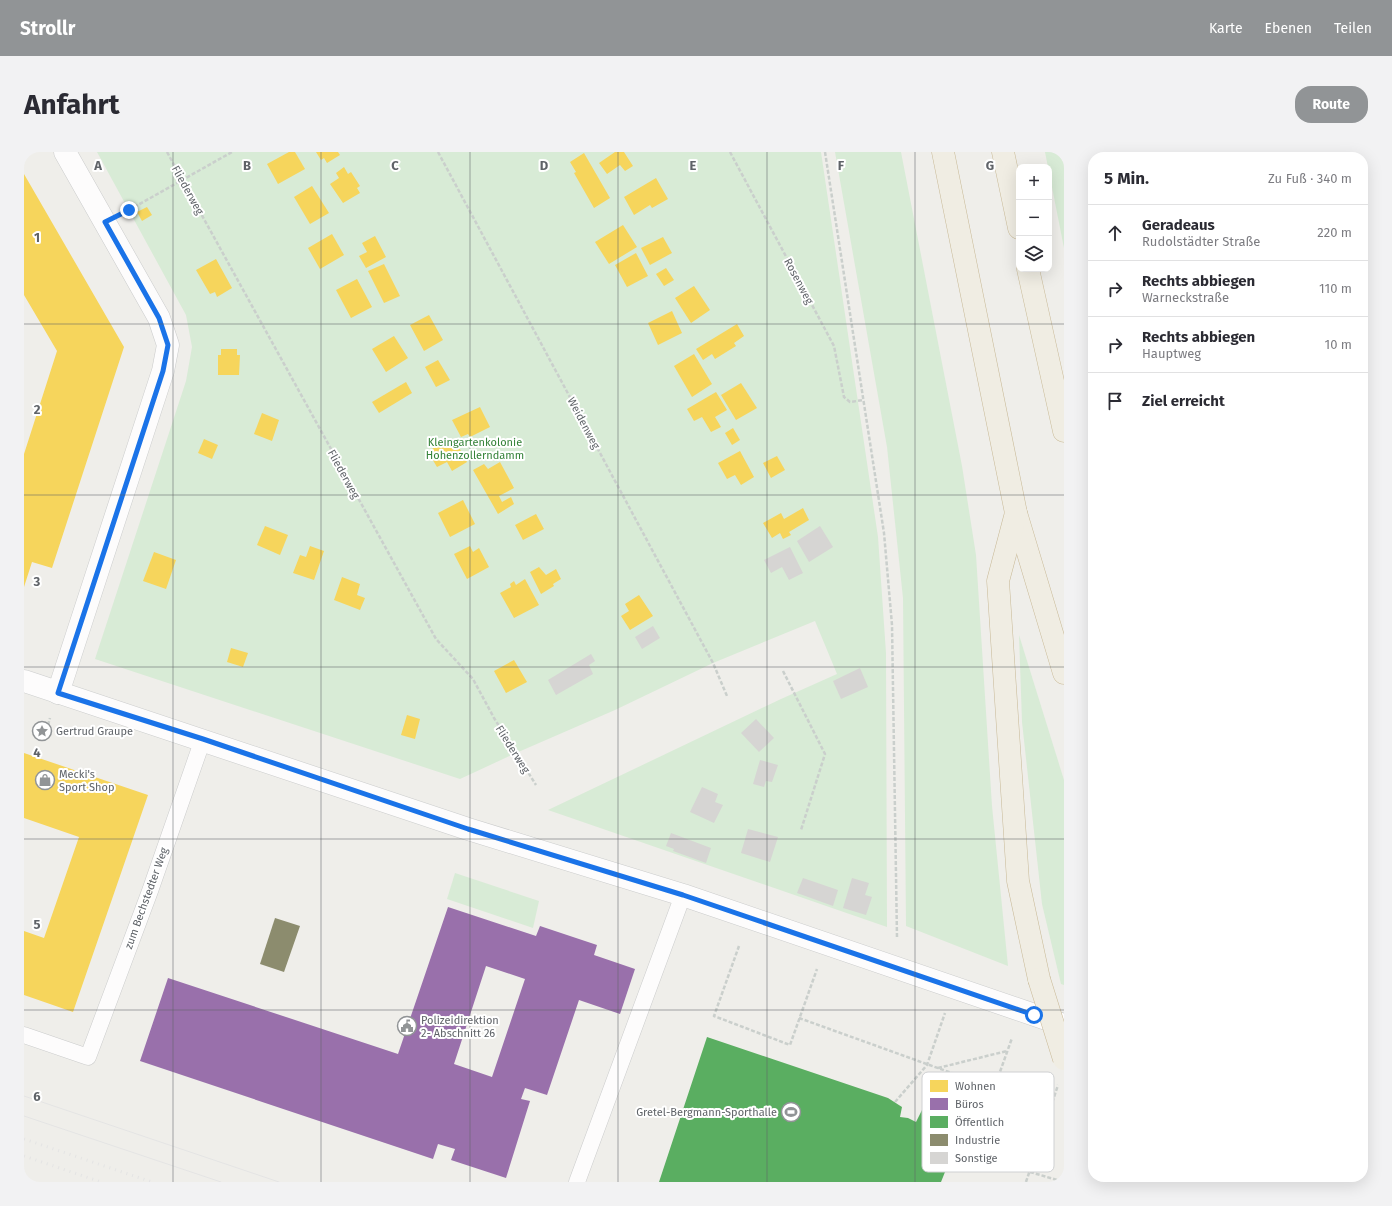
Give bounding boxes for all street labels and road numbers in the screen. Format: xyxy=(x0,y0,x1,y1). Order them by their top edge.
street label: Fliederweg xyxy=(169,163,206,217)
street label: Rosenweg xyxy=(781,256,816,307)
street label: Weidenweg xyxy=(565,395,603,452)
street label: Fliederweg xyxy=(325,447,362,501)
street label: Fliederweg xyxy=(493,723,533,776)
street label: zum Bechstedter Weg xyxy=(122,845,171,951)

